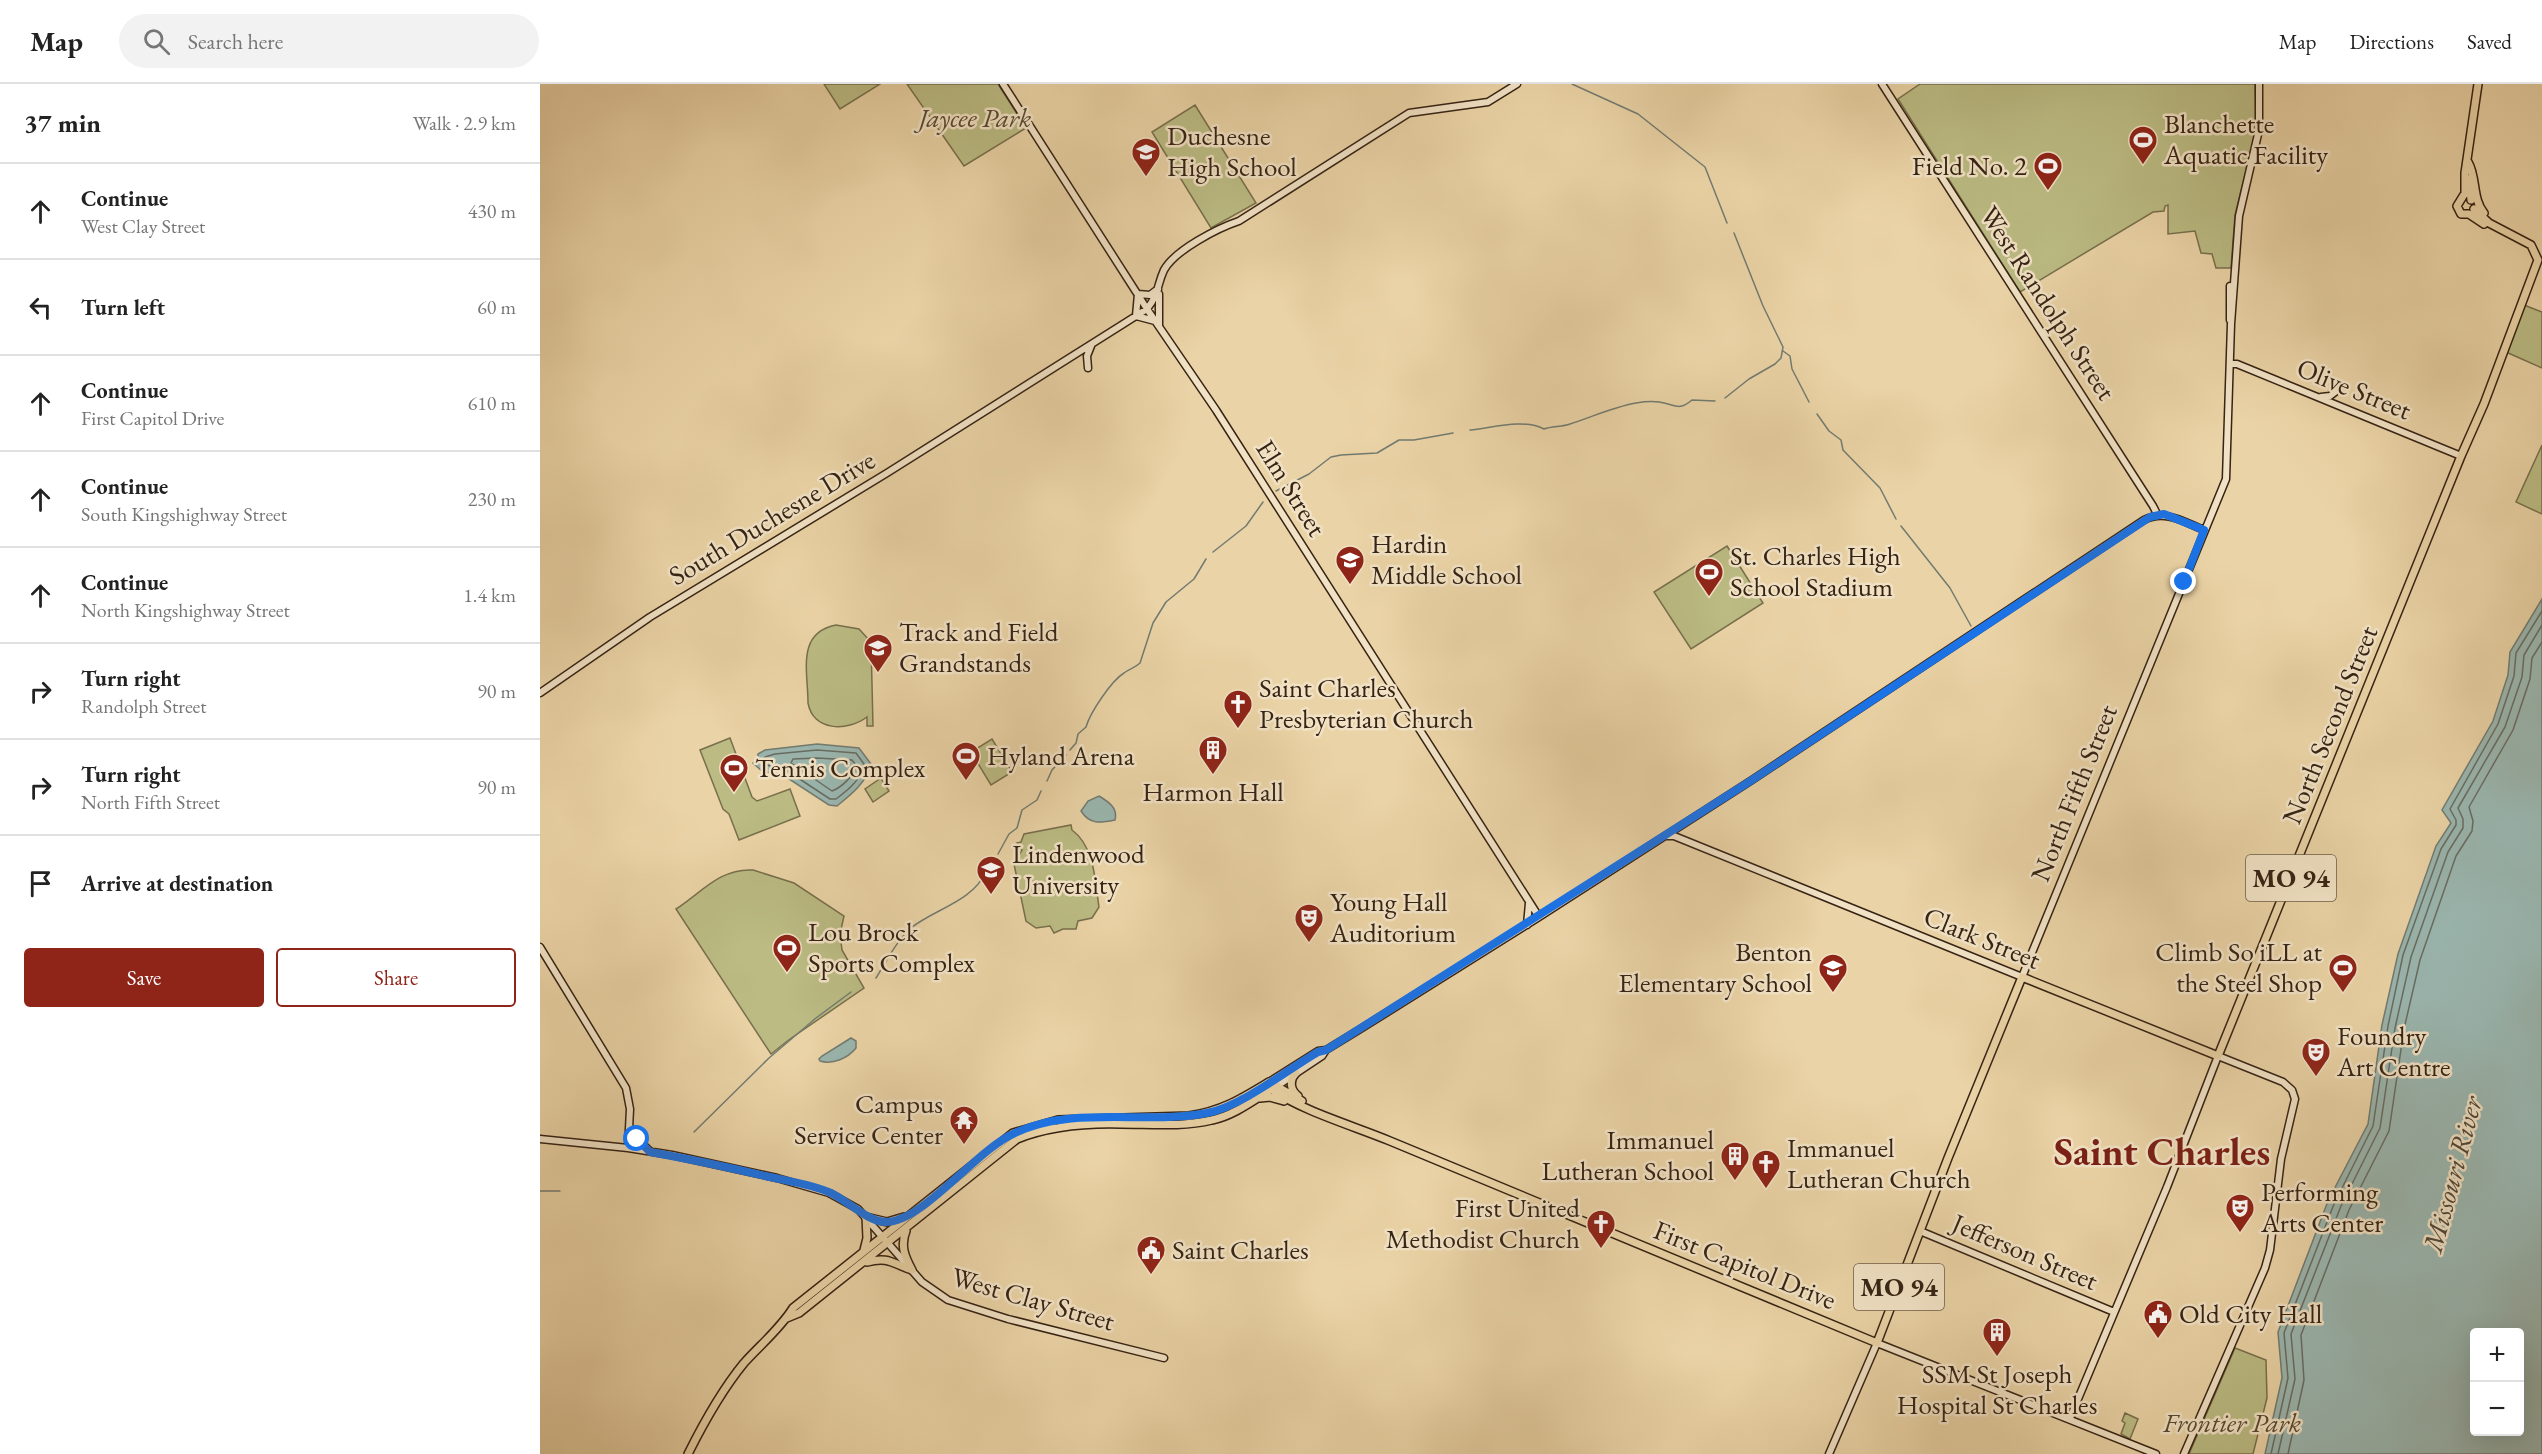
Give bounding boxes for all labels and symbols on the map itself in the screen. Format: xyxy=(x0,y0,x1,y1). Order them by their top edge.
park label: Jaycee Park xyxy=(914,100,1031,135)
place label: Blanchette Aquatic Facility xyxy=(2163,106,2328,172)
place label: Duchesne High School xyxy=(1167,118,1297,184)
sports icon: Blanchette Aquatic Facility xyxy=(2127,124,2159,166)
school or university icon: Duchesne High School xyxy=(1130,136,1162,178)
place label: Field No. 2 xyxy=(1912,148,2027,183)
sports icon: Field No. 2 xyxy=(2032,150,2064,192)
street label: West Randolph Street xyxy=(1973,199,2125,407)
street label: Olive Street xyxy=(2292,350,2417,427)
street label: Elm Street xyxy=(1248,433,1335,543)
street label: South Duchesne Drive xyxy=(662,442,881,593)
place label: Hardin Middle School xyxy=(1371,526,1522,592)
place label: St. Charles High School Stadium xyxy=(1730,538,1901,604)
school or university icon: Hardin Middle School xyxy=(1334,544,1366,586)
sports icon: St. Charles High School Stadium xyxy=(1693,556,1725,598)
route end xyxy=(2170,568,2196,594)
place label: Track and Field Grandstands xyxy=(899,614,1059,680)
street label: North Second Street xyxy=(2274,620,2385,829)
school or university icon: Track and Field Grandstands xyxy=(862,632,894,674)
place label: Saint Charles Presbyterian Church xyxy=(1259,670,1474,736)
church icon: Saint Charles Presbyterian Church xyxy=(1222,688,1254,730)
street label: North Fifth Street xyxy=(2022,699,2125,886)
building icon: Harmon Hall xyxy=(1197,734,1229,776)
place label: Hyland Arena xyxy=(987,738,1135,773)
sports icon: Hyland Arena xyxy=(950,740,982,782)
place label: Tennis Complex xyxy=(755,750,926,785)
sports icon: Tennis Complex xyxy=(718,752,750,794)
place label: Harmon Hall xyxy=(1142,774,1284,809)
place label: Lindenwood University xyxy=(1012,836,1145,902)
school or university icon: Lindenwood University xyxy=(975,854,1007,896)
road number: MO 94 xyxy=(2246,855,2336,901)
place label: Young Hall Auditorium xyxy=(1329,884,1456,950)
street label: Clark Street xyxy=(1919,898,2046,977)
theatre icon: Young Hall Auditorium xyxy=(1293,902,1325,944)
place label: Lou Brock Sports Complex xyxy=(808,914,975,980)
sports icon: Lou Brock Sports Complex xyxy=(771,932,803,974)
place label: Benton Elementary School xyxy=(1618,934,1812,1000)
place label: Climb So iLL at the Steel Shop xyxy=(2155,934,2323,1000)
school or university icon: Benton Elementary School xyxy=(1817,952,1849,994)
sports icon: Climb So iLL at the Steel Shop xyxy=(2327,952,2359,994)
place label: Foundry Art Centre xyxy=(2336,1018,2451,1084)
theatre icon: Foundry Art Centre xyxy=(2300,1036,2332,1078)
place label: Campus Service Center xyxy=(794,1086,943,1152)
water label: Missouri River xyxy=(2413,1091,2490,1258)
temple icon: Campus Service Center xyxy=(948,1104,980,1146)
place label: Immanuel Lutheran School xyxy=(1541,1122,1714,1188)
route start xyxy=(623,1125,649,1151)
district label: Saint Charles xyxy=(2054,1126,2270,1177)
place label: Immanuel Lutheran Church xyxy=(1787,1130,1971,1196)
building icon: Immanuel Lutheran School xyxy=(1719,1140,1751,1182)
church icon: Immanuel Lutheran Church xyxy=(1750,1148,1782,1190)
place label: Performing Arts Center xyxy=(2260,1174,2383,1240)
place label: First United Methodist Church xyxy=(1386,1190,1580,1256)
theatre icon: Performing Arts Center xyxy=(2224,1192,2256,1234)
street label: Jefferson Street xyxy=(1945,1204,2104,1298)
church icon: First United Methodist Church xyxy=(1585,1208,1617,1250)
street label: First Capitol Drive xyxy=(1649,1212,1842,1317)
place label: Saint Charles xyxy=(1172,1232,1309,1267)
public building icon: Saint Charles xyxy=(1135,1234,1167,1276)
street label: West Clay Street xyxy=(948,1259,1119,1339)
road number: MO 94 xyxy=(1854,1264,1944,1310)
place label: Old City Hall xyxy=(2179,1296,2322,1331)
public building icon: Old City Hall xyxy=(2142,1298,2174,1340)
building icon: SSM St Joseph Hospital St Charles xyxy=(1981,1316,2013,1358)
place label: SSM St Joseph Hospital St Charles xyxy=(1897,1356,2097,1422)
park label: Frontier Park xyxy=(2162,1405,2301,1440)

